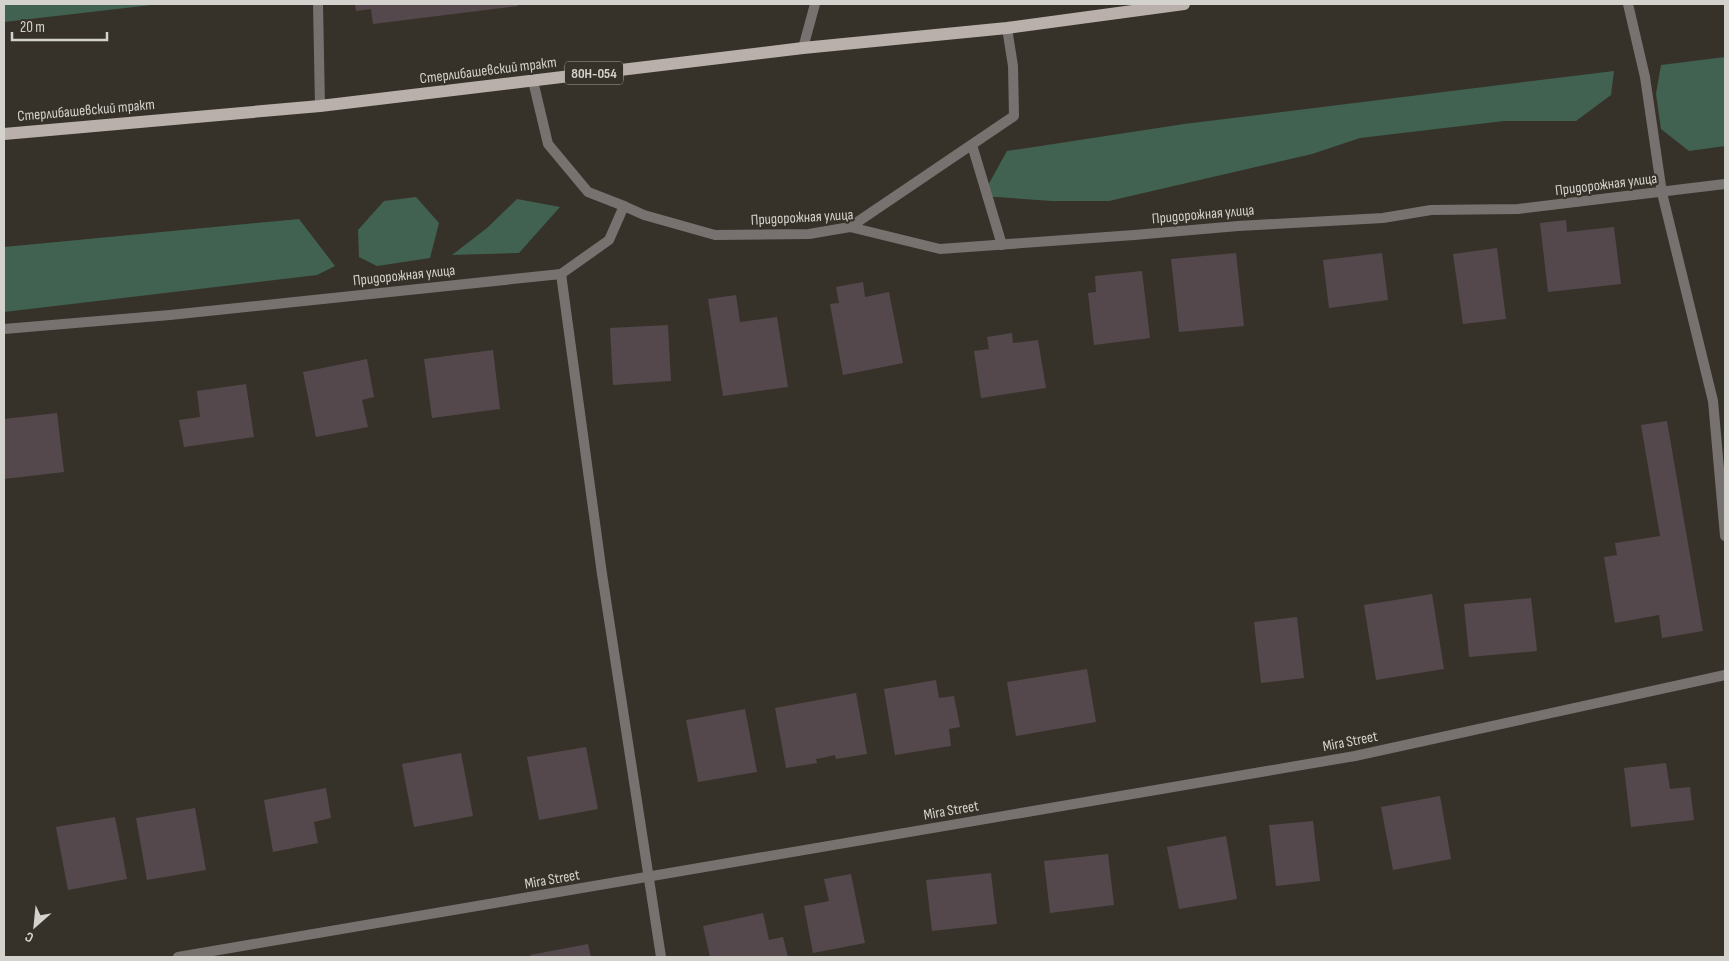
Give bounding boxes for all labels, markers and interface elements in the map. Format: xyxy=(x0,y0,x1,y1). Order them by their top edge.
scale bar xyxy=(12,10,108,42)
text: 20 m xyxy=(20,18,45,37)
street label: Стерлибашевский тракт xyxy=(419,53,558,88)
road number: 80Н-054 xyxy=(565,62,623,84)
street label: Стерлибашевский тракт xyxy=(17,95,155,126)
street label: Придорожная улица xyxy=(1554,169,1658,200)
street label: Придорожная улица xyxy=(1151,201,1255,228)
street label: Придорожная улица xyxy=(750,205,854,230)
street label: Придорожная улица xyxy=(352,261,456,290)
street label: Mira Street xyxy=(1321,727,1380,756)
street label: Mira Street xyxy=(922,796,981,825)
street label: Mira Street xyxy=(523,865,582,894)
north arrow xyxy=(10,901,60,951)
text: С xyxy=(22,928,36,946)

